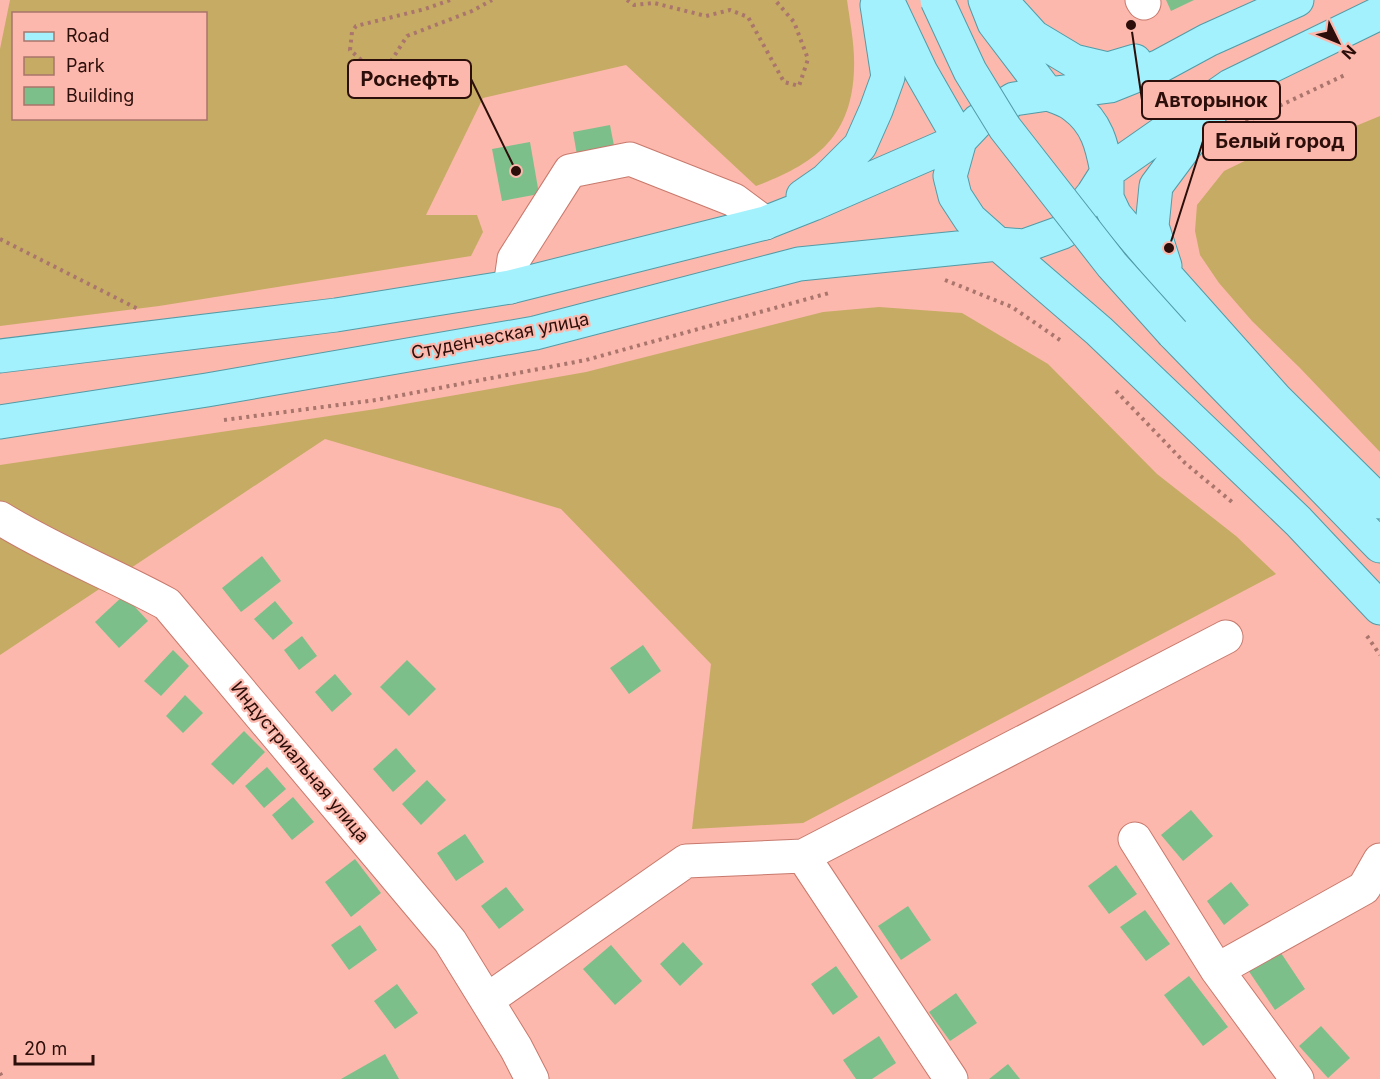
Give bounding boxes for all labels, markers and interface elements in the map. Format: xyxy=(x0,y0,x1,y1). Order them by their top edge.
legend xyxy=(12,12,207,120)
north arrow xyxy=(1308,12,1368,72)
text: Road xyxy=(66,25,109,46)
text: N xyxy=(1337,41,1360,64)
text: Park xyxy=(66,55,105,76)
callout: Роснефть xyxy=(348,60,471,98)
text: Роснефть xyxy=(360,67,460,91)
callout: Авторынок xyxy=(1142,81,1280,119)
text: Building xyxy=(66,85,134,106)
text: Авторынок xyxy=(1154,88,1268,112)
callout: Белый город xyxy=(1203,122,1356,160)
text: Белый город xyxy=(1215,129,1345,153)
street label: Студенческая улица xyxy=(409,308,591,363)
street label: Индустриальная улица xyxy=(227,677,374,846)
scale bar xyxy=(15,1028,93,1066)
text: 20 m xyxy=(24,1038,67,1059)

